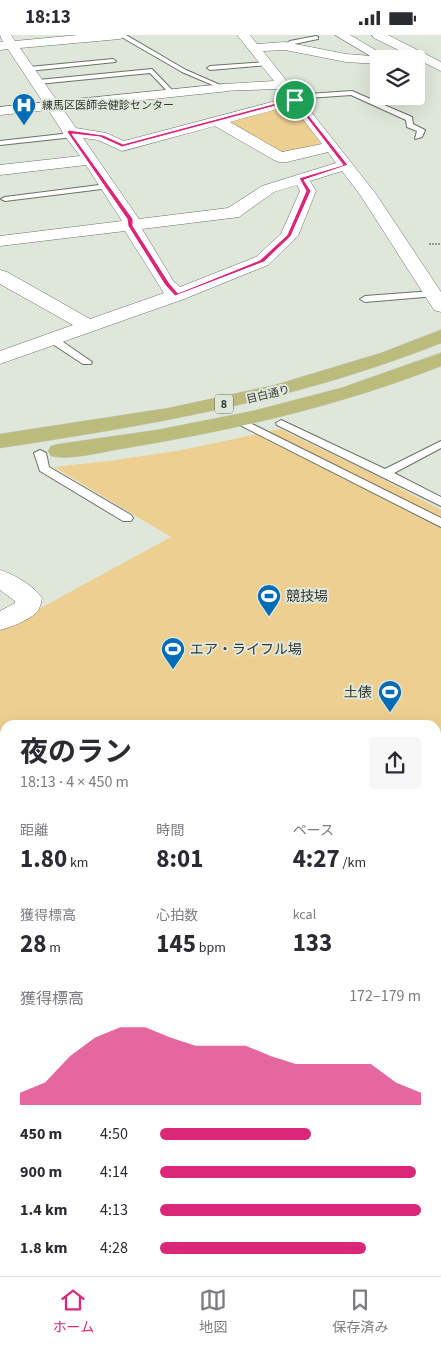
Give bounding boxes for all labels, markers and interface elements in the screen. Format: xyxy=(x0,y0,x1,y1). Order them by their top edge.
text: 18:13 xyxy=(25,4,71,31)
map controls xyxy=(370,50,425,105)
button: layers xyxy=(370,50,425,105)
pin xyxy=(274,79,316,121)
icon: arrive xyxy=(281,86,309,114)
hospital icon: 練馬区医師会健診センター xyxy=(11,92,37,126)
place label: 練馬区医師会健診センター xyxy=(42,98,174,113)
street label: 目白通り xyxy=(245,382,291,407)
road number: 8 xyxy=(215,394,233,413)
sports icon: 競技場 xyxy=(256,583,282,617)
place label: 競技場 xyxy=(286,587,328,607)
sports icon: エア・ライフル場 xyxy=(160,636,186,670)
place label: エア・ライフル場 xyxy=(190,640,302,660)
sports icon: 土俵 xyxy=(377,679,403,713)
place label: 土俵 xyxy=(344,683,372,703)
text: 夜のラン xyxy=(20,732,132,772)
button: share xyxy=(369,737,421,789)
text: 18:13 · 4 × 450 m xyxy=(20,771,129,793)
text: 距離 xyxy=(20,821,48,841)
text: 時間 xyxy=(156,821,184,841)
text: ペース xyxy=(293,821,334,841)
text: 1.80 xyxy=(20,841,67,877)
text: 8:01 xyxy=(156,841,203,877)
text: 4:27 xyxy=(293,841,340,877)
text: km xyxy=(67,853,88,873)
text: /km xyxy=(340,853,366,873)
text: kcal xyxy=(293,905,316,925)
text: 獲得標高 xyxy=(20,906,76,926)
text: 心拍数 xyxy=(156,906,198,926)
text: 133 xyxy=(293,925,332,961)
text: 28 xyxy=(20,926,46,962)
text: 145 xyxy=(156,926,196,962)
text: m xyxy=(46,938,61,958)
text: bpm xyxy=(196,938,226,958)
text: 172–179 m xyxy=(349,985,421,1007)
text: 獲得標高 xyxy=(20,988,84,1010)
text: 450 m xyxy=(20,1123,62,1145)
text: 4:50 xyxy=(100,1123,128,1145)
text: 900 m xyxy=(20,1161,62,1183)
text: 4:14 xyxy=(100,1161,128,1183)
text: 1.4 km xyxy=(20,1199,67,1221)
text: 4:13 xyxy=(100,1199,128,1221)
text: 1.8 km xyxy=(20,1237,67,1259)
text: 4:28 xyxy=(100,1237,128,1259)
tab: ホーム xyxy=(53,1286,94,1338)
tab: 地図 xyxy=(199,1286,227,1338)
tab: 保存済み xyxy=(332,1286,388,1338)

